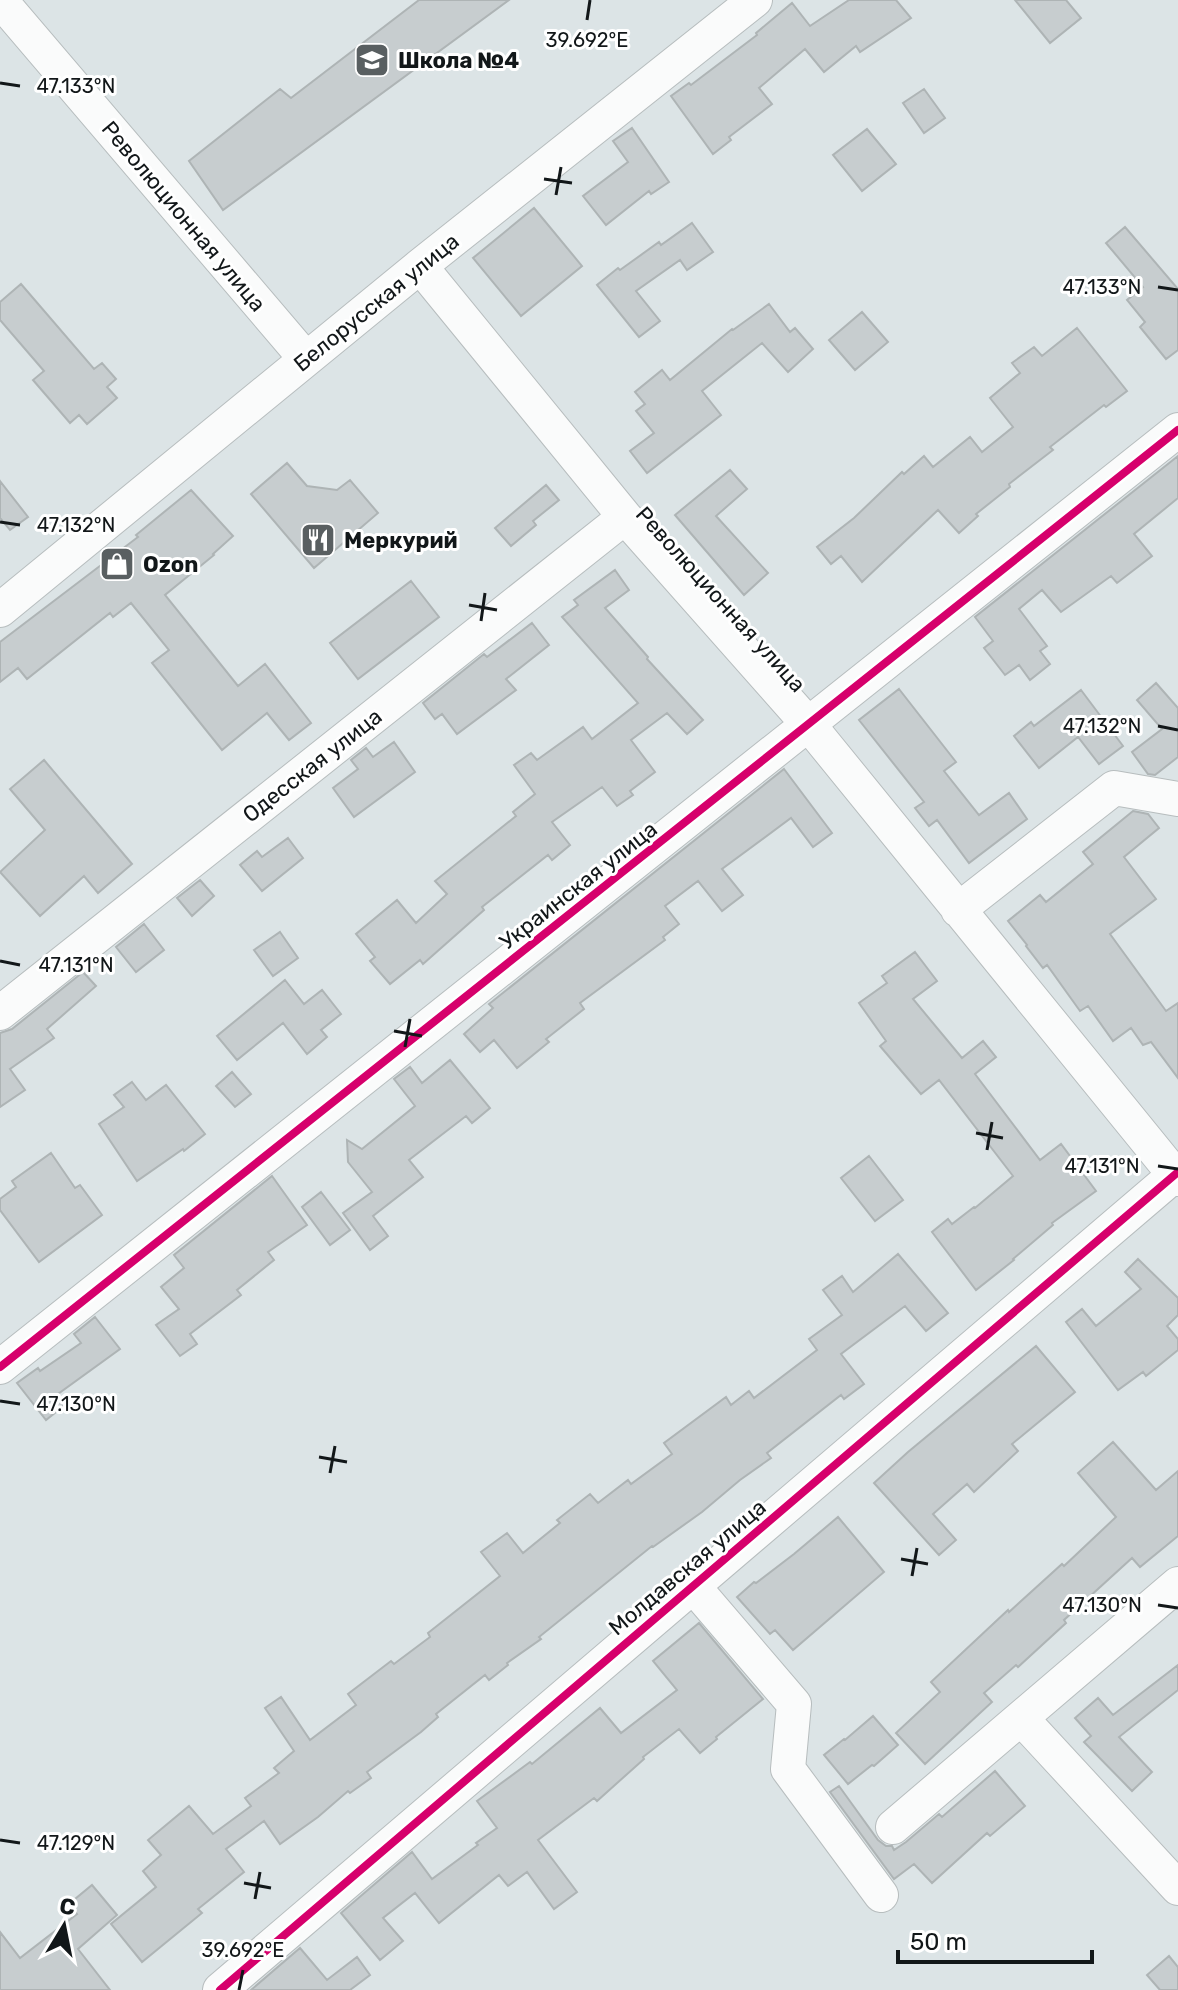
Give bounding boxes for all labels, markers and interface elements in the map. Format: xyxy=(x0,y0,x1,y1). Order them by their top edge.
text: 39.692°E xyxy=(546,28,628,52)
school or university icon: Школа №4 xyxy=(353,41,391,79)
place label: Школа №4 xyxy=(398,47,519,74)
text: 47.133°N xyxy=(37,74,115,98)
street label: Революционная улица xyxy=(96,115,271,317)
street label: Белорусская улица xyxy=(288,227,464,377)
text: 47.133°N xyxy=(1063,275,1141,299)
street label: Революционная улица xyxy=(630,501,811,698)
text: 47.132°N xyxy=(37,513,115,537)
restaurant icon: Меркурий xyxy=(299,521,337,559)
place label: Меркурий xyxy=(344,527,458,554)
shop icon: Ozon xyxy=(98,545,136,583)
place label: Ozon xyxy=(143,551,198,578)
street label: Одесская улица xyxy=(237,703,387,828)
text: 47.132°N xyxy=(1063,714,1141,738)
street label: Украинская улица xyxy=(494,815,663,955)
text: 47.131°N xyxy=(38,953,114,977)
text: 47.131°N xyxy=(1064,1154,1140,1178)
text: 47.130°N xyxy=(36,1392,116,1416)
street label: Молдавская улица xyxy=(603,1494,771,1641)
text: 47.130°N xyxy=(1062,1593,1142,1617)
text: 47.129°N xyxy=(37,1831,115,1855)
north arrow xyxy=(24,1886,104,1966)
text: С xyxy=(57,1892,77,1921)
scale bar xyxy=(898,1914,1092,1964)
text: 50 m xyxy=(910,1928,967,1956)
text: 39.692°E xyxy=(202,1938,284,1962)

